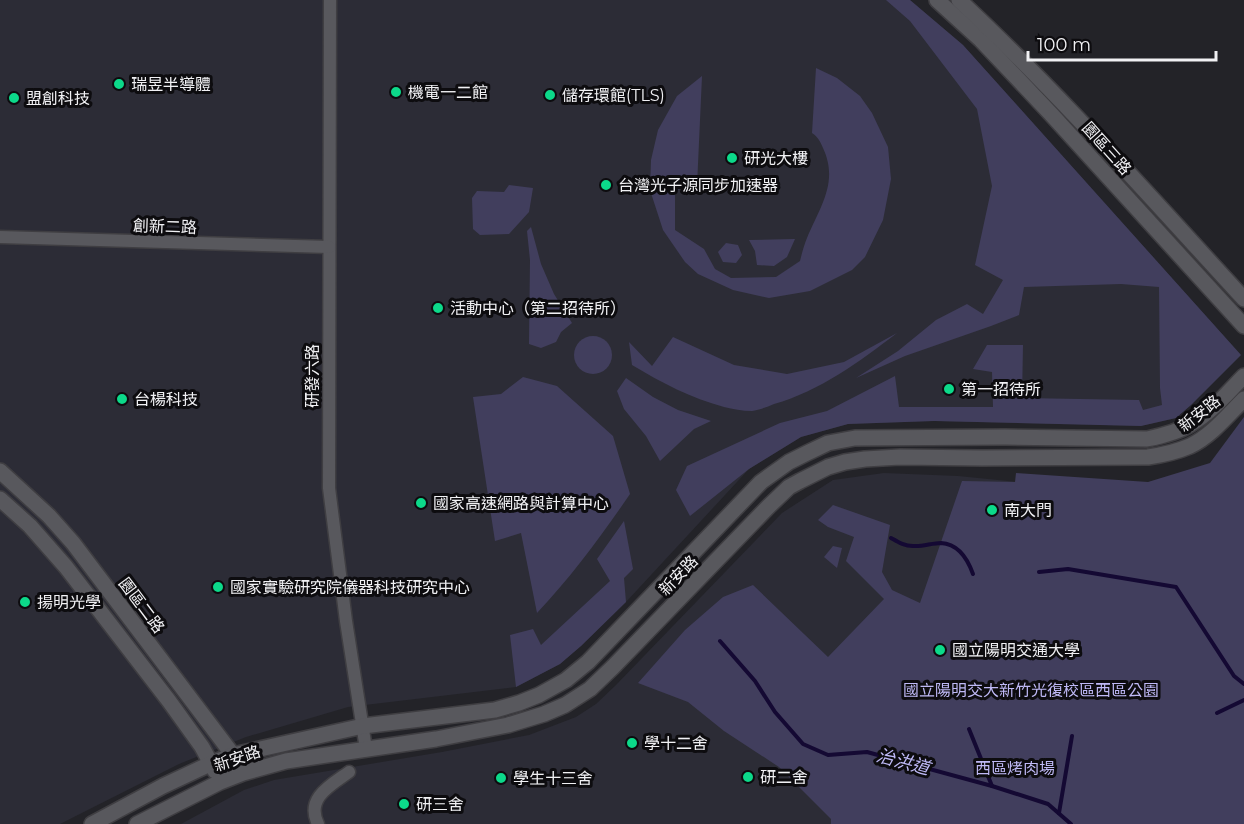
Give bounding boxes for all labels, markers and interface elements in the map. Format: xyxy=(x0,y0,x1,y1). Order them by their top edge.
scale bar xyxy=(1028,24,1216,62)
text: 100 m xyxy=(1037,34,1091,56)
place label: 瑞昱半導體 xyxy=(131,75,211,94)
marker: 瑞昱半導體 xyxy=(112,77,126,91)
place label: 機電一二館 xyxy=(408,83,488,102)
marker: 機電一二館 xyxy=(389,85,403,99)
place label: 儲存環館(TLS) xyxy=(562,86,665,105)
marker: 儲存環館(TLS) xyxy=(543,88,557,102)
place label: 盟創科技 xyxy=(26,89,90,108)
marker: 盟創科技 xyxy=(7,91,21,105)
street label: 園區三路 xyxy=(1078,118,1135,178)
place label: 研光大樓 xyxy=(744,149,808,168)
marker: 研光大樓 xyxy=(725,151,739,165)
place label: 台灣光子源同步加速器 xyxy=(618,176,778,195)
marker: 台灣光子源同步加速器 xyxy=(599,178,613,192)
street label: 創新二路 xyxy=(133,216,197,237)
place label: 活動中心（第二招待所） xyxy=(450,299,626,318)
marker: 活動中心（第二招待所） xyxy=(431,301,445,315)
street label: 研發六路 xyxy=(303,344,322,408)
place label: 第一招待所 xyxy=(961,380,1041,399)
marker: 第一招待所 xyxy=(942,382,956,396)
place label: 台楊科技 xyxy=(134,390,198,409)
street label: 新安路 xyxy=(1175,391,1224,436)
marker: 台楊科技 xyxy=(115,392,129,406)
place label: 國家高速網路與計算中心 xyxy=(433,494,609,513)
marker: 國家高速網路與計算中心 xyxy=(414,496,428,510)
place label: 南大門 xyxy=(1004,501,1052,520)
marker: 南大門 xyxy=(985,503,999,517)
street label: 新安路 xyxy=(655,551,702,599)
street label: 園區二路 xyxy=(115,574,168,637)
place label: 國家實驗研究院儀器科技研究中心 xyxy=(230,578,470,597)
marker: 國家實驗研究院儀器科技研究中心 xyxy=(211,580,225,594)
place label: 揚明光學 xyxy=(37,593,101,612)
marker: 揚明光學 xyxy=(18,595,32,609)
place label: 國立陽明交通大學 xyxy=(952,641,1080,660)
marker: 國立陽明交通大學 xyxy=(933,643,947,657)
park label: 國立陽明交大新竹光復校區西區公園 xyxy=(903,681,1159,700)
place label: 學十二舍 xyxy=(644,734,708,753)
marker: 學十二舍 xyxy=(625,736,639,750)
street label: 新安路 xyxy=(211,742,263,775)
water label: 治洪道 xyxy=(874,744,935,780)
park label: 西區烤肉場 xyxy=(975,759,1055,778)
place label: 研二舍 xyxy=(760,768,808,787)
place label: 學生十三舍 xyxy=(513,769,593,788)
marker: 研二舍 xyxy=(741,770,755,784)
marker: 學生十三舍 xyxy=(494,771,508,785)
place label: 研三舍 xyxy=(416,795,464,814)
marker: 研三舍 xyxy=(397,797,411,811)

